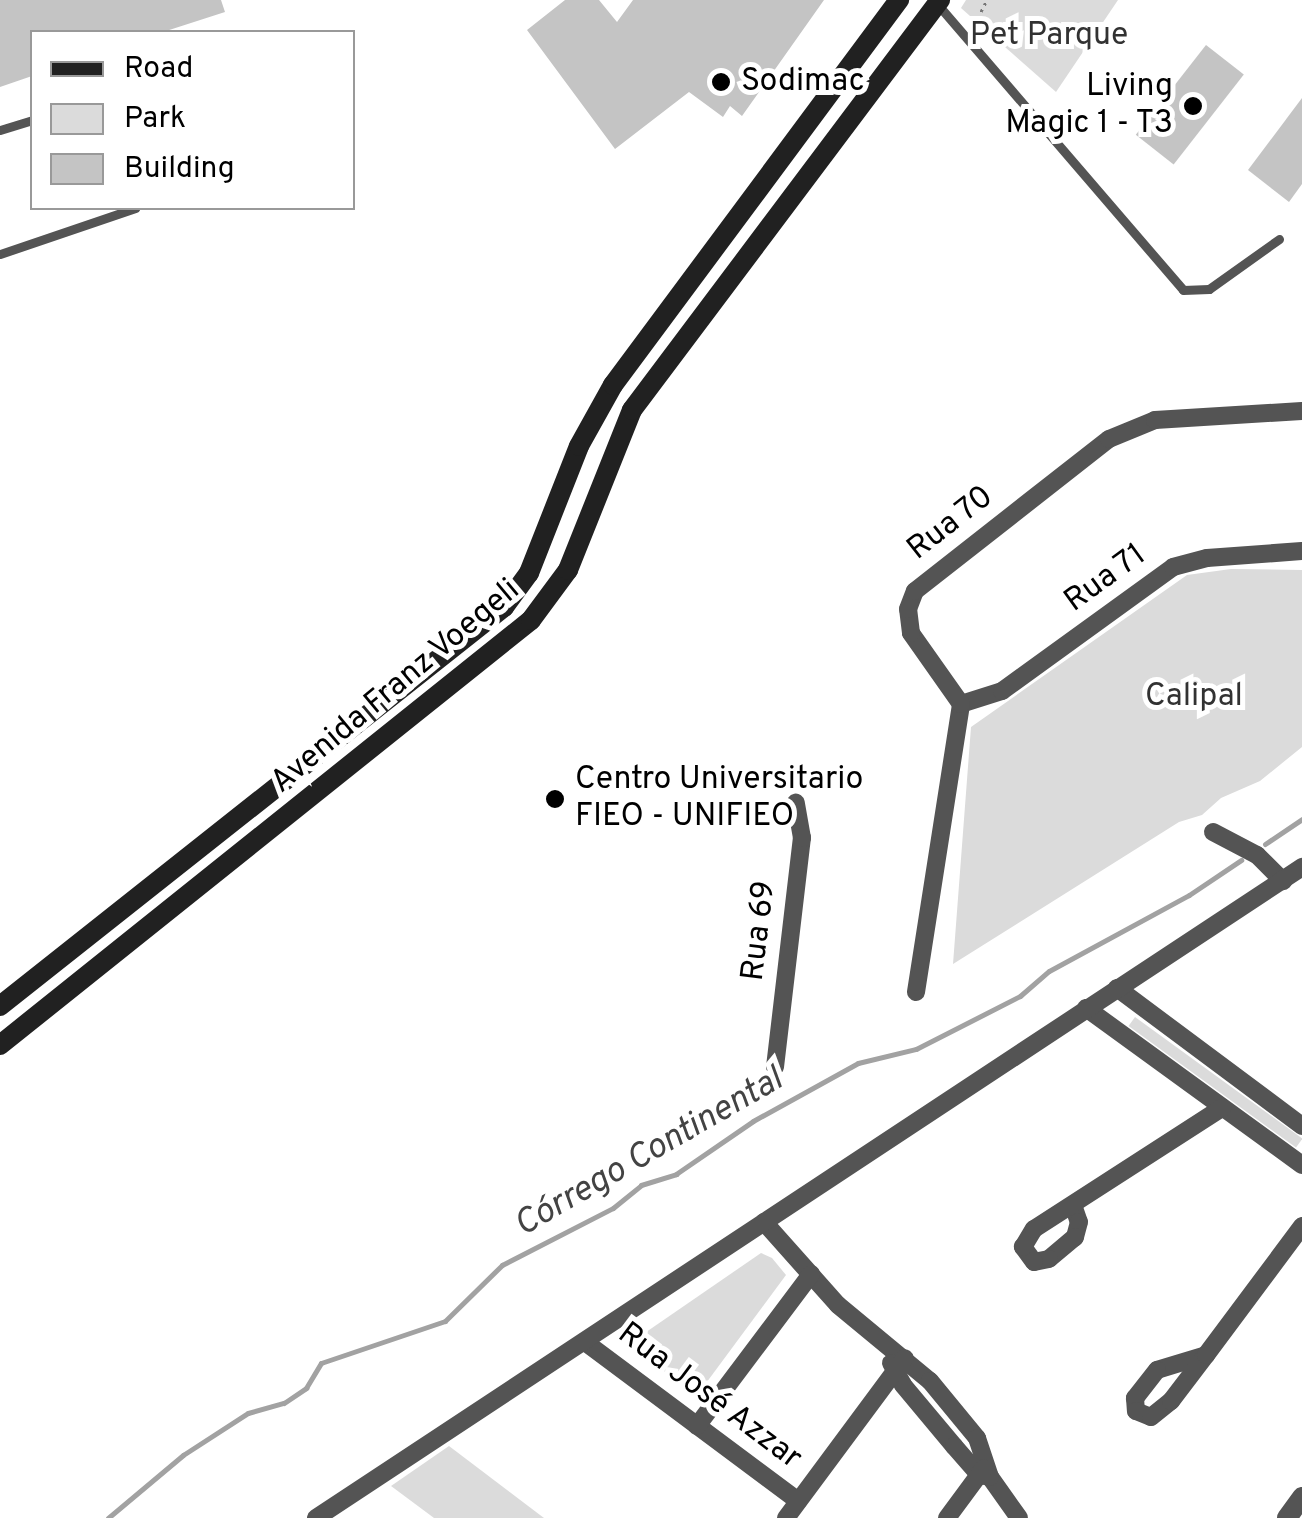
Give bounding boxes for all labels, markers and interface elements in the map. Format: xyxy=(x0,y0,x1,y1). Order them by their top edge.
park label: Pet Parque xyxy=(970,17,1128,55)
legend xyxy=(30,30,355,210)
text: Road xyxy=(124,51,193,88)
place label: Sodimac xyxy=(741,63,865,101)
place label: Living Magic 1 - T3 xyxy=(1004,69,1173,144)
marker: Sodimac xyxy=(710,71,732,93)
marker: Living Magic 1 - T3 xyxy=(1182,95,1204,117)
text: Park xyxy=(124,101,186,138)
text: Building xyxy=(124,151,235,188)
street label: Rua 70 xyxy=(900,478,1002,570)
street label: Rua 71 xyxy=(1057,536,1155,622)
street label: Avenida Franz Voegeli xyxy=(263,571,529,803)
park label: Calipal xyxy=(1145,678,1243,716)
place label: Centro Universitario FIEO - UNIFIEO xyxy=(575,762,863,837)
marker: Centro Universitario FIEO - UNIFIEO xyxy=(544,788,566,810)
street label: Rua 69 xyxy=(735,879,785,983)
water label: Córrego Continental xyxy=(507,1059,791,1247)
street label: Rua José Azzar xyxy=(609,1315,809,1479)

